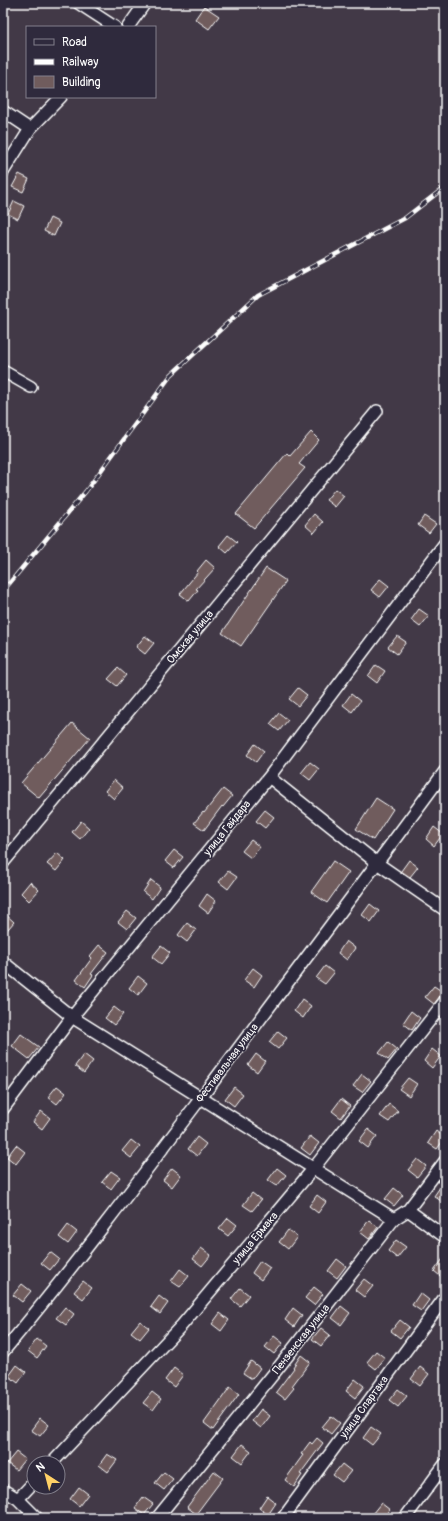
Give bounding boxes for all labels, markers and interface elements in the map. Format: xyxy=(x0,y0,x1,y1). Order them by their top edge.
legend xyxy=(26,26,156,98)
text: Road xyxy=(62,35,87,50)
text: Railway xyxy=(62,55,98,70)
text: Building xyxy=(62,75,101,90)
street label: Омская улица xyxy=(164,608,216,666)
street label: улица Гайдара xyxy=(200,798,253,859)
street label: Фестивальная улица xyxy=(193,1021,261,1105)
street label: улица Ермака xyxy=(229,1209,280,1267)
street label: Пензенская улица xyxy=(270,1301,332,1377)
street label: улица Спартака xyxy=(336,1373,391,1442)
north arrow xyxy=(26,1455,66,1495)
text: N xyxy=(34,1460,48,1475)

